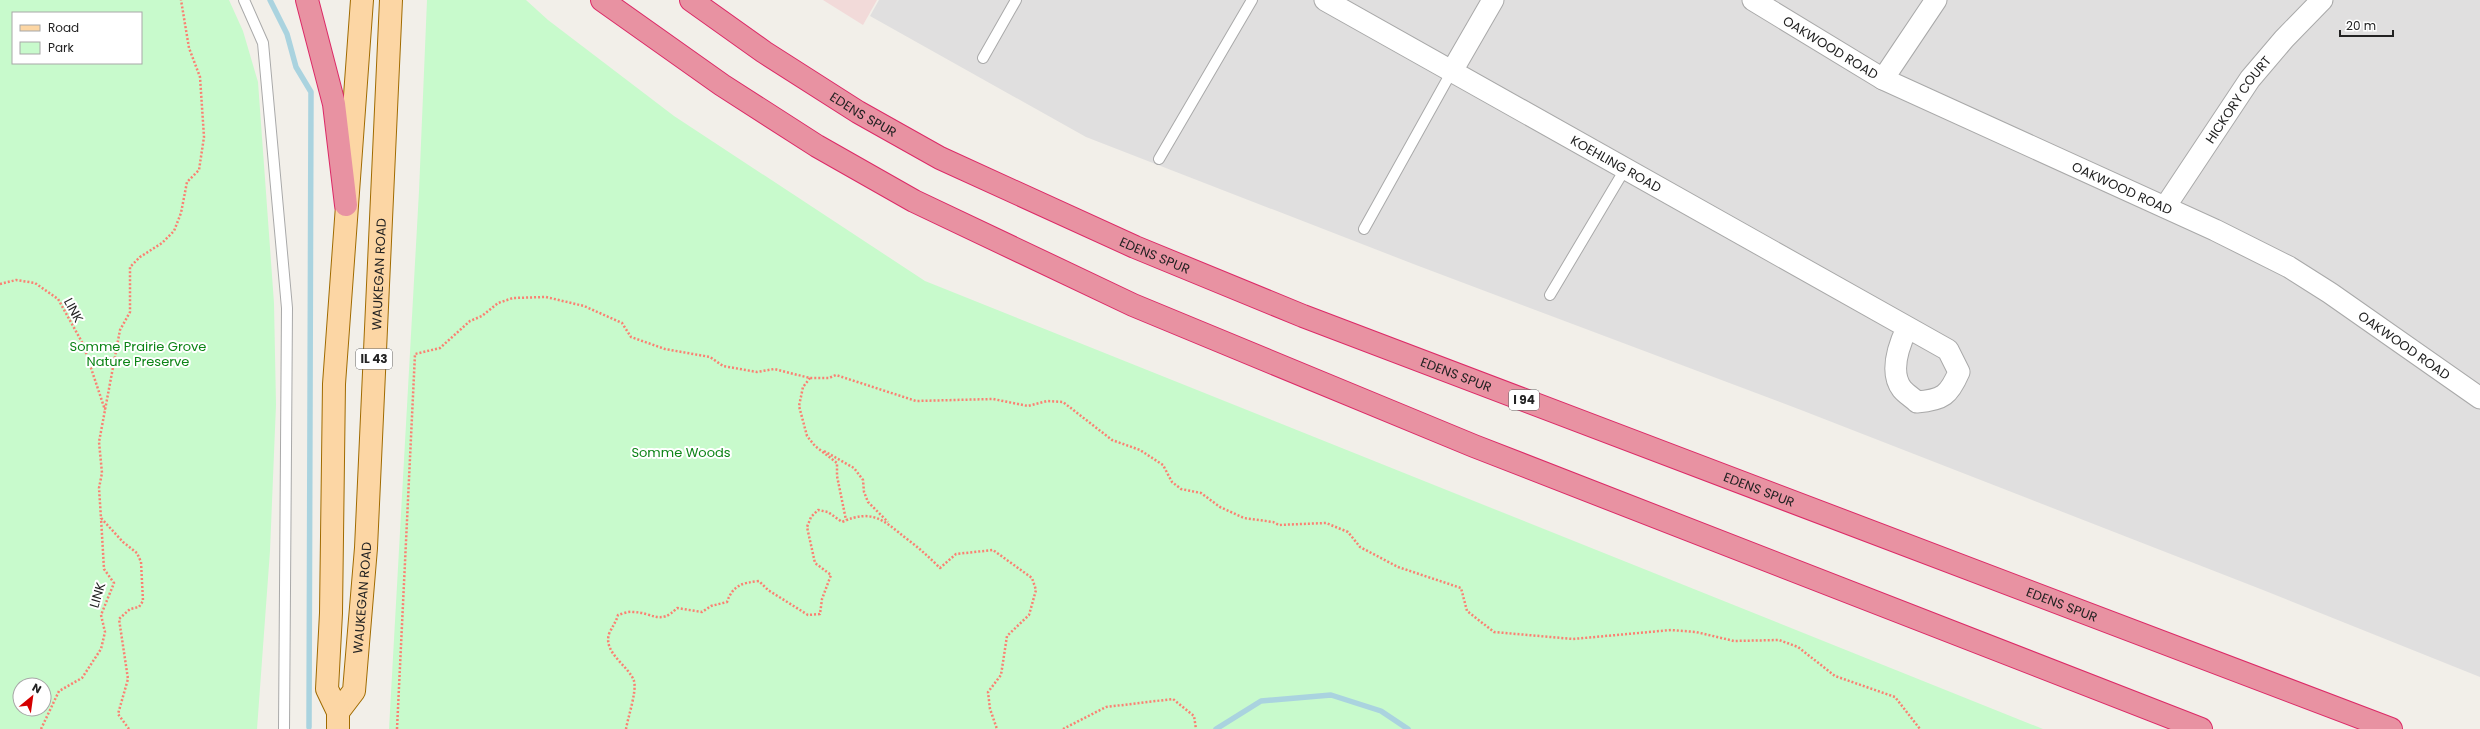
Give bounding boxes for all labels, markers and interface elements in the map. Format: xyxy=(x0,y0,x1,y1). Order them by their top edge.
street label: OAKWOOD ROAD xyxy=(1779,11,1882,84)
legend xyxy=(12,12,142,64)
scale bar xyxy=(2340,12,2393,38)
text: 20 m xyxy=(2346,17,2376,34)
text: Road xyxy=(48,19,79,36)
text: Park xyxy=(48,39,75,56)
street label: HICKORY COURT xyxy=(2201,52,2276,147)
street label: EDENS SPUR xyxy=(826,87,900,142)
street label: KOEHLING ROAD xyxy=(1567,131,1665,197)
street label: OAKWOOD ROAD xyxy=(2069,157,2175,219)
street label: WAUKEGAN ROAD xyxy=(367,218,391,331)
street label: EDENS SPUR xyxy=(1116,232,1193,279)
street label: LINK xyxy=(59,294,88,326)
street label: OAKWOOD ROAD xyxy=(2354,307,2454,384)
park label: Somme Prairie Grove Nature Preserve xyxy=(70,337,206,371)
road number: IL 43 xyxy=(356,349,392,369)
street label: EDENS SPUR xyxy=(1418,352,1494,397)
road number: I 94 xyxy=(1509,390,1539,410)
park label: Somme Woods xyxy=(631,443,731,462)
street label: EDENS SPUR xyxy=(1721,467,1797,512)
street label: WAUKEGAN ROAD xyxy=(348,541,376,655)
street label: LINK xyxy=(85,580,110,610)
street label: EDENS SPUR xyxy=(2024,582,2100,627)
north arrow xyxy=(12,677,52,717)
text: N xyxy=(29,679,44,697)

